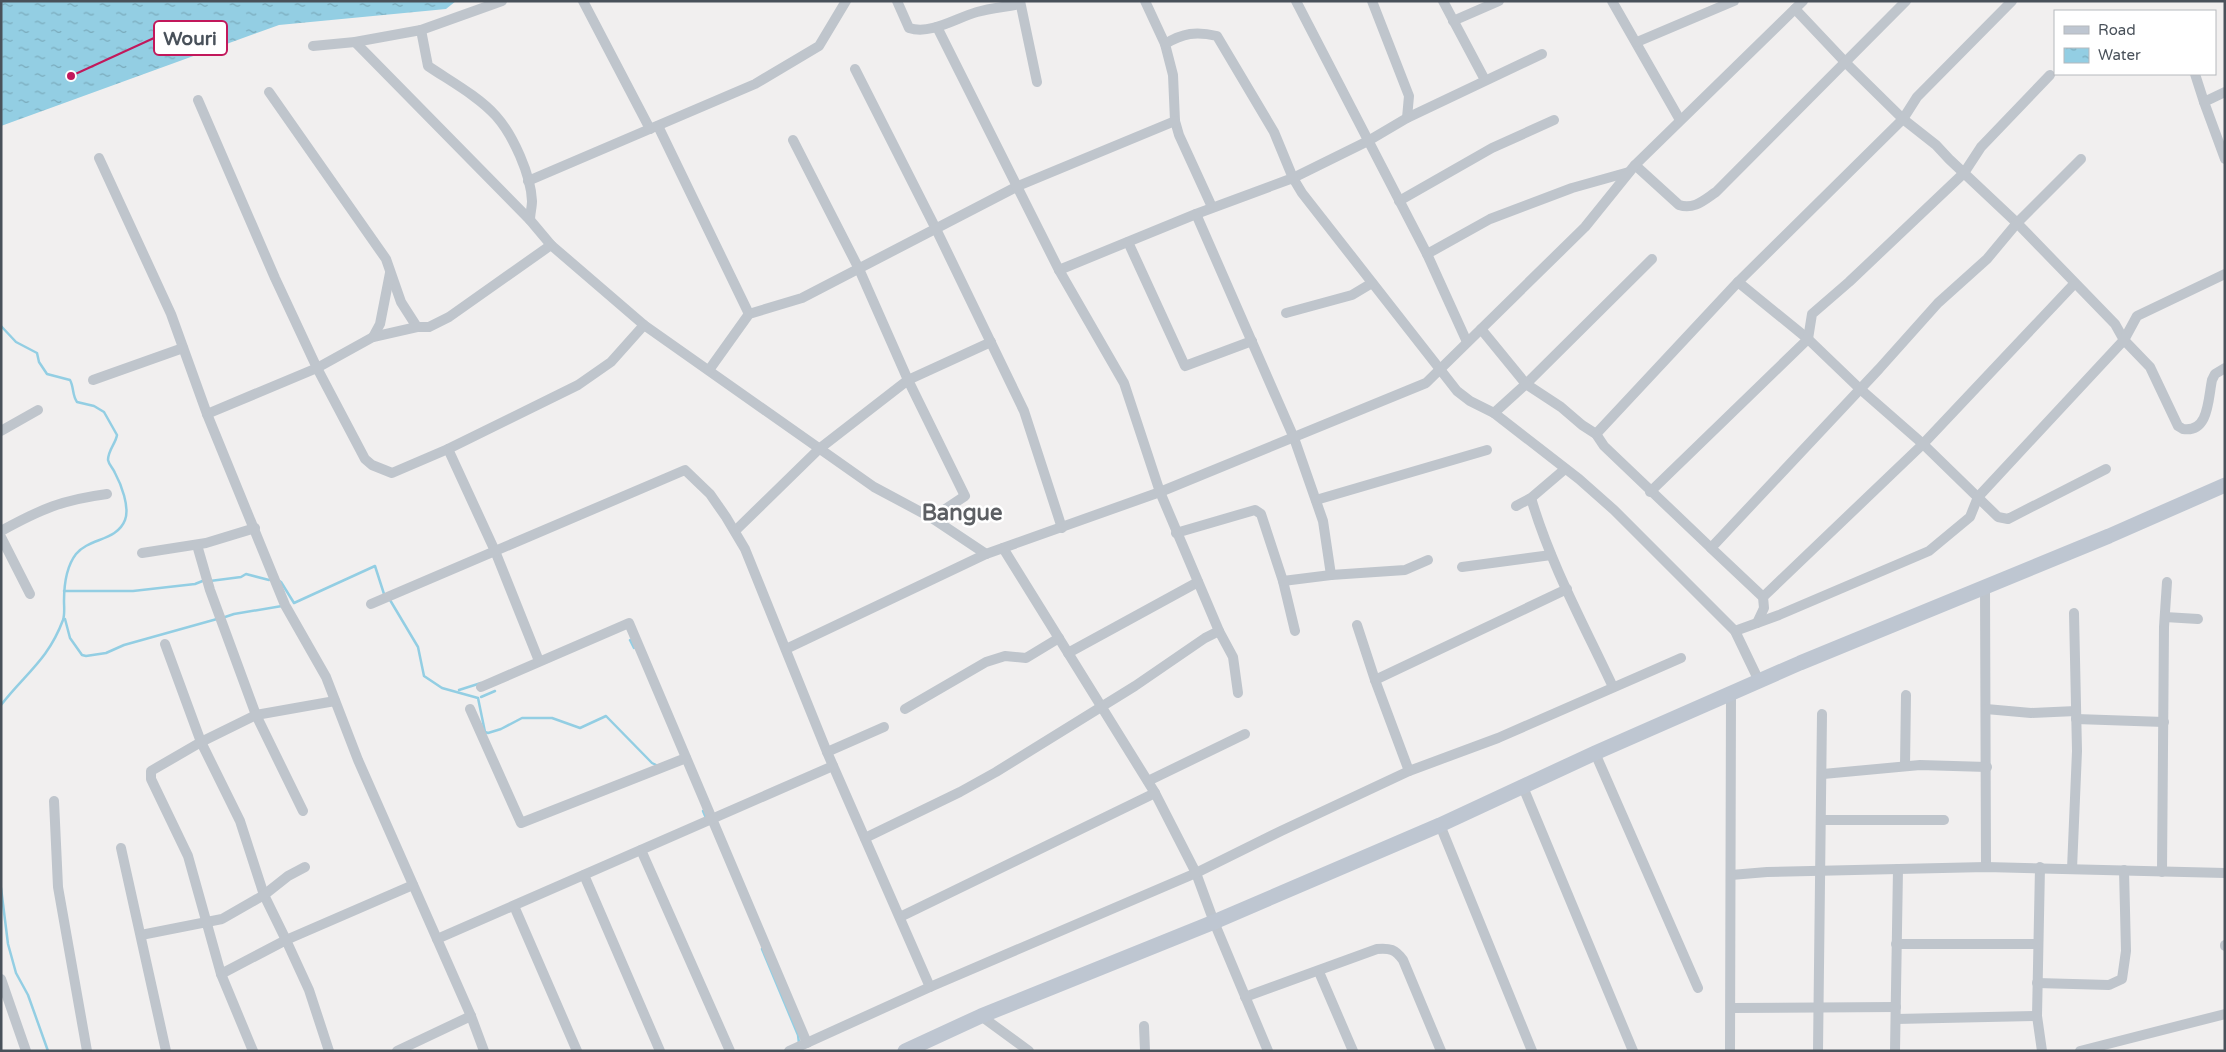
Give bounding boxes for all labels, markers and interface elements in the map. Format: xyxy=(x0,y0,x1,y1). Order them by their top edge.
legend xyxy=(2054,10,2216,75)
callout: Wouri xyxy=(154,21,227,55)
text: Road xyxy=(2098,21,2136,39)
text: Wouri xyxy=(163,28,217,50)
text: Water xyxy=(2098,46,2141,64)
district label: Bangue xyxy=(922,500,1002,526)

